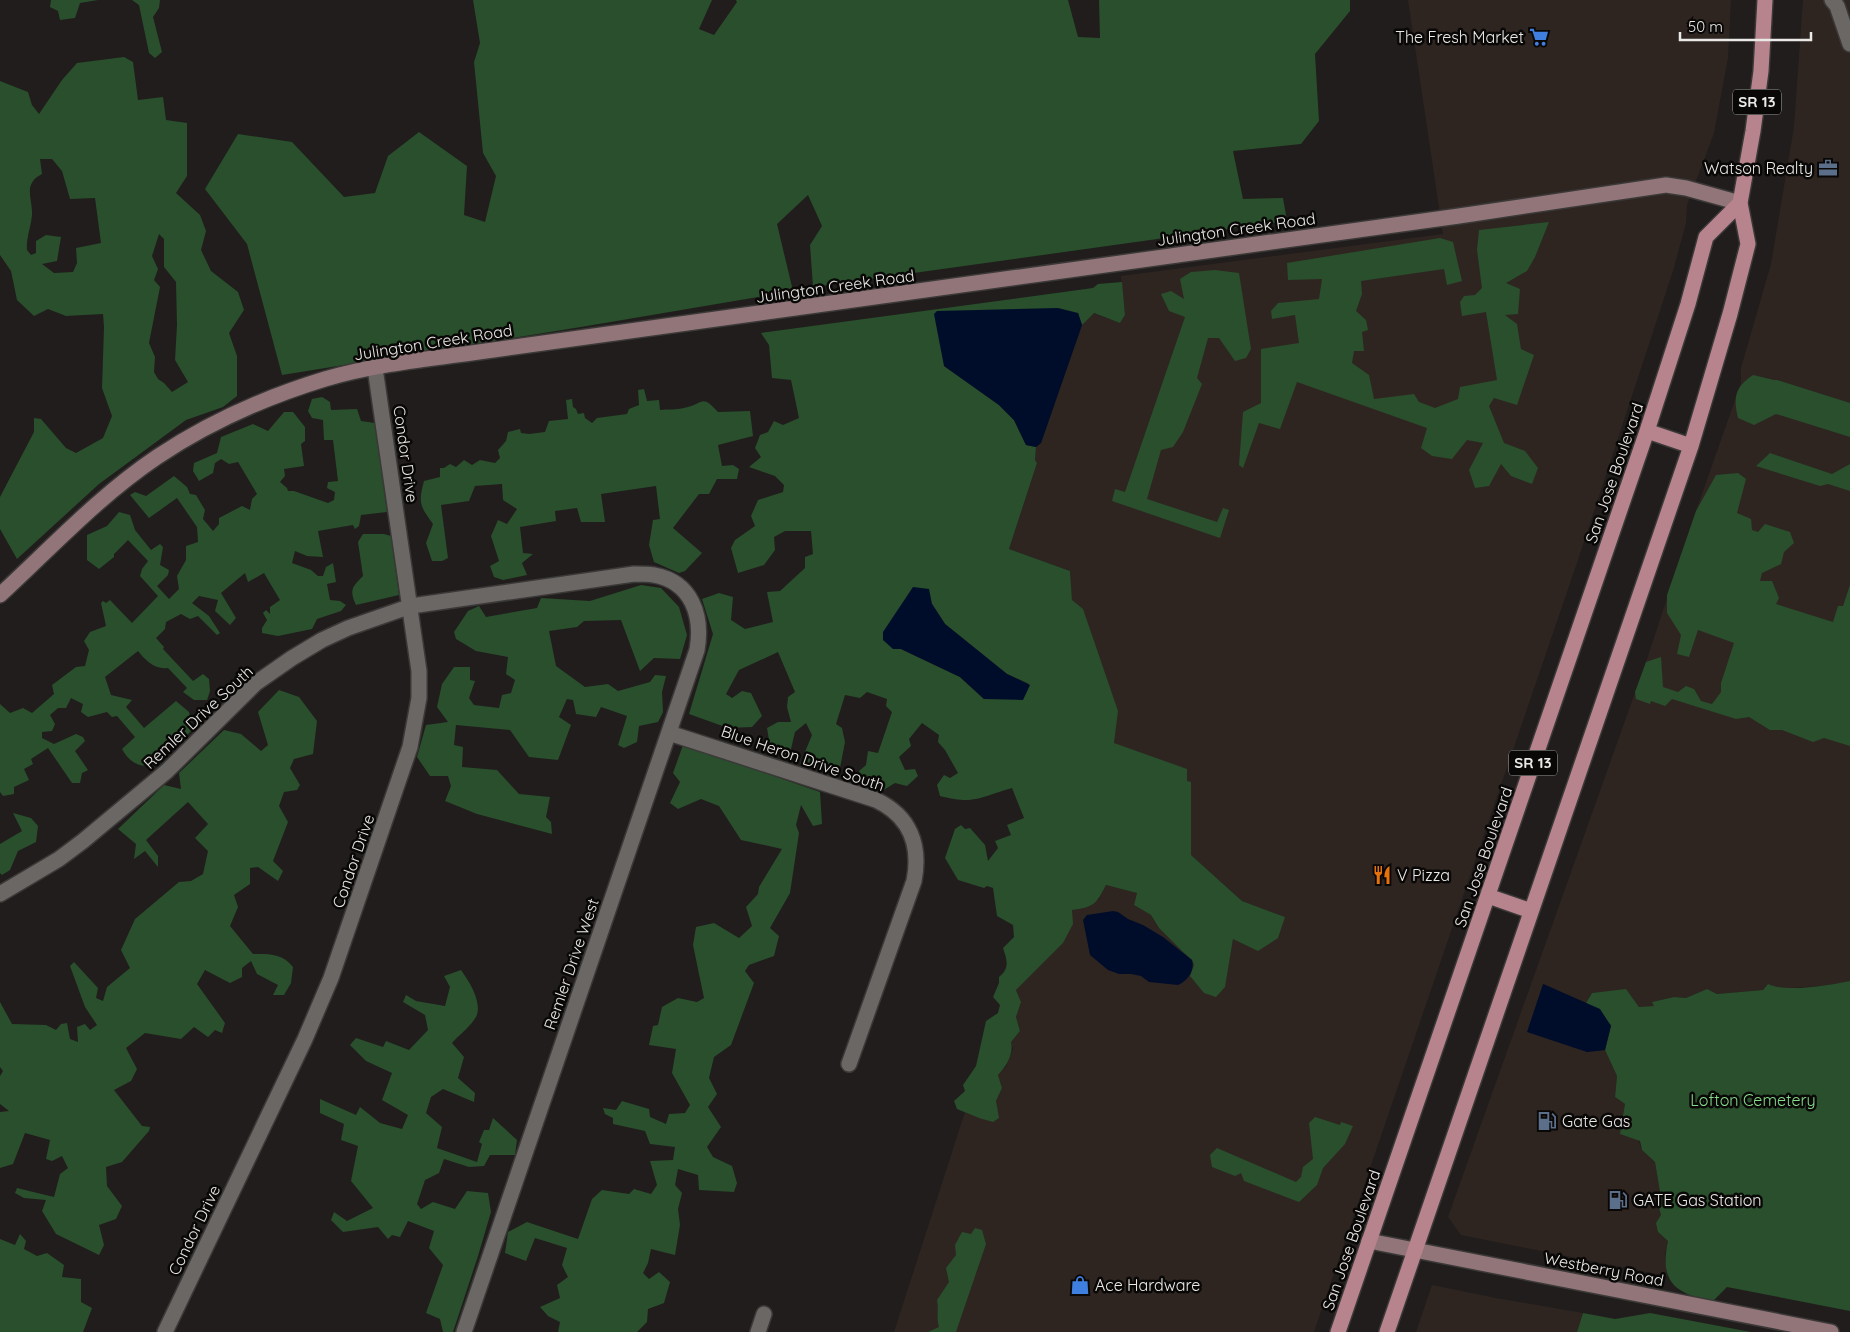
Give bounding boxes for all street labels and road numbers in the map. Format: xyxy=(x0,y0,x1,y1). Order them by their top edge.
road number: SR 13 xyxy=(1733,90,1781,114)
street label: Julington Creek Road xyxy=(1155,208,1317,250)
street label: Julington Creek Road xyxy=(754,265,916,307)
street label: Julington Creek Road xyxy=(352,320,514,364)
street label: San Jose Boulevard xyxy=(1581,400,1647,546)
street label: Condor Drive xyxy=(389,404,423,504)
street label: Remler Drive South xyxy=(139,661,257,773)
street label: Blue Heron Drive South xyxy=(719,721,887,795)
road number: SR 13 xyxy=(1509,750,1557,776)
street label: San Jose Boulevard xyxy=(1450,784,1516,930)
street label: Condor Drive xyxy=(328,812,378,910)
street label: Remler Drive West xyxy=(539,896,603,1032)
street label: San Jose Boulevard xyxy=(1318,1167,1384,1313)
street label: Condor Drive xyxy=(164,1182,224,1278)
street label: Westberry Road xyxy=(1543,1248,1665,1290)

